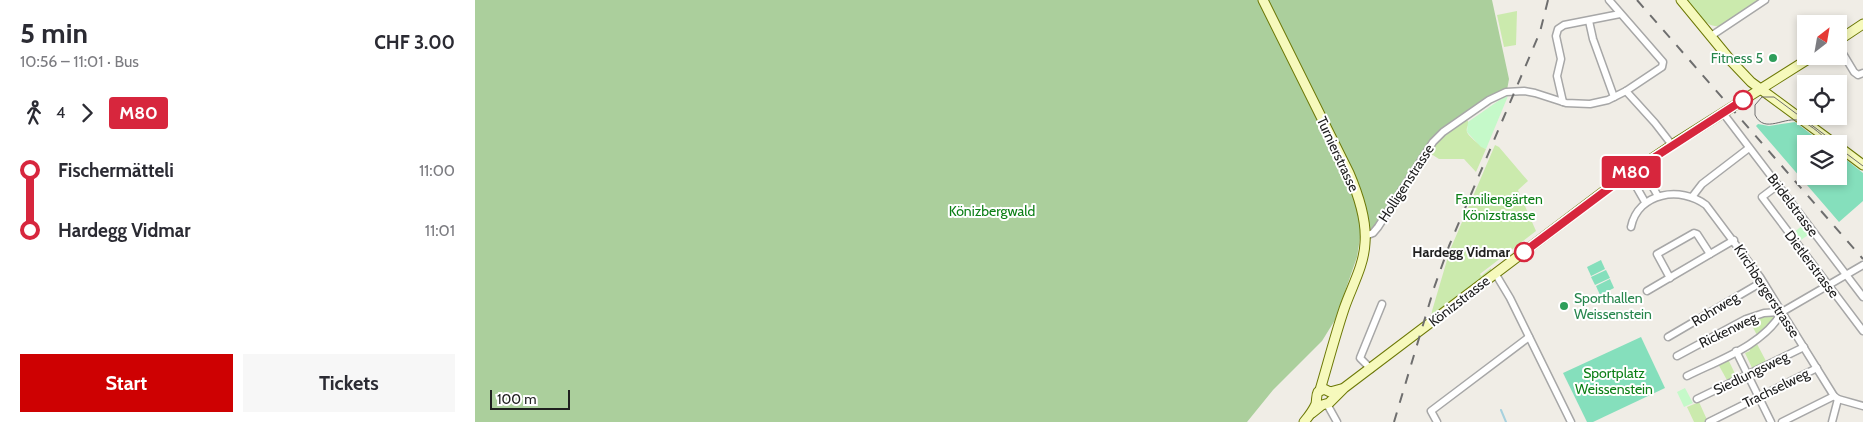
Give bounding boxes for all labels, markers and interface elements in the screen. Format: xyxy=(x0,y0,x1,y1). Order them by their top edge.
north arrow xyxy=(1797,15,1847,65)
map controls xyxy=(1797,15,1847,185)
text: 5 min xyxy=(20,16,88,50)
text: CHF 3.00 xyxy=(374,31,455,54)
place label: Fitness 5 xyxy=(1711,49,1763,67)
text: 10:56 – 11:01 · Bus xyxy=(20,52,139,71)
marker: Fitness 5 xyxy=(1767,52,1779,64)
button: locate xyxy=(1797,75,1847,125)
unlabelled marker xyxy=(1733,90,1753,110)
icon: walk xyxy=(20,99,48,127)
icon: forward xyxy=(73,99,101,127)
text: M80 xyxy=(119,102,158,124)
text: 4 xyxy=(56,103,65,122)
street label: Turnierstrasse xyxy=(1313,114,1363,194)
button: layers xyxy=(1797,135,1847,185)
street label: Holligenstrasse xyxy=(1374,141,1438,225)
line badge: M80 xyxy=(1602,156,1660,188)
text: Fischermätteli xyxy=(58,159,174,182)
text: 11:00 xyxy=(419,161,455,180)
text: M80 xyxy=(1612,161,1650,183)
street label: Bridelstrasse xyxy=(1763,170,1823,240)
park label: Familiengärten Könizstrasse xyxy=(1455,190,1543,224)
park label: Könizbergwald xyxy=(949,202,1035,220)
text: Hardegg Vidmar xyxy=(58,219,191,242)
text: 11:01 xyxy=(425,221,455,240)
street label: Dietlerstrasse xyxy=(1781,227,1843,301)
street label: Kirchbergerstrasse xyxy=(1730,241,1804,341)
marker: Hardegg Vidmar xyxy=(1514,242,1534,262)
place label: Hardegg Vidmar xyxy=(1412,243,1510,261)
street label: Könizstrasse xyxy=(1425,271,1493,331)
street label: Rohrweg xyxy=(1688,287,1743,330)
place label: Sporthallen Weissenstein xyxy=(1574,289,1652,323)
marker: Sporthallen Weissenstein xyxy=(1558,300,1570,312)
street label: Rickenweg xyxy=(1696,308,1761,352)
street label: Siedlungsweg xyxy=(1710,347,1792,399)
button: Start xyxy=(20,354,233,412)
button: Tickets xyxy=(243,354,455,412)
park label: Sportplatz Weissenstein xyxy=(1575,364,1653,398)
street label: Trachselweg xyxy=(1740,364,1813,412)
scale bar xyxy=(490,387,570,410)
text: 100 m xyxy=(497,390,537,408)

